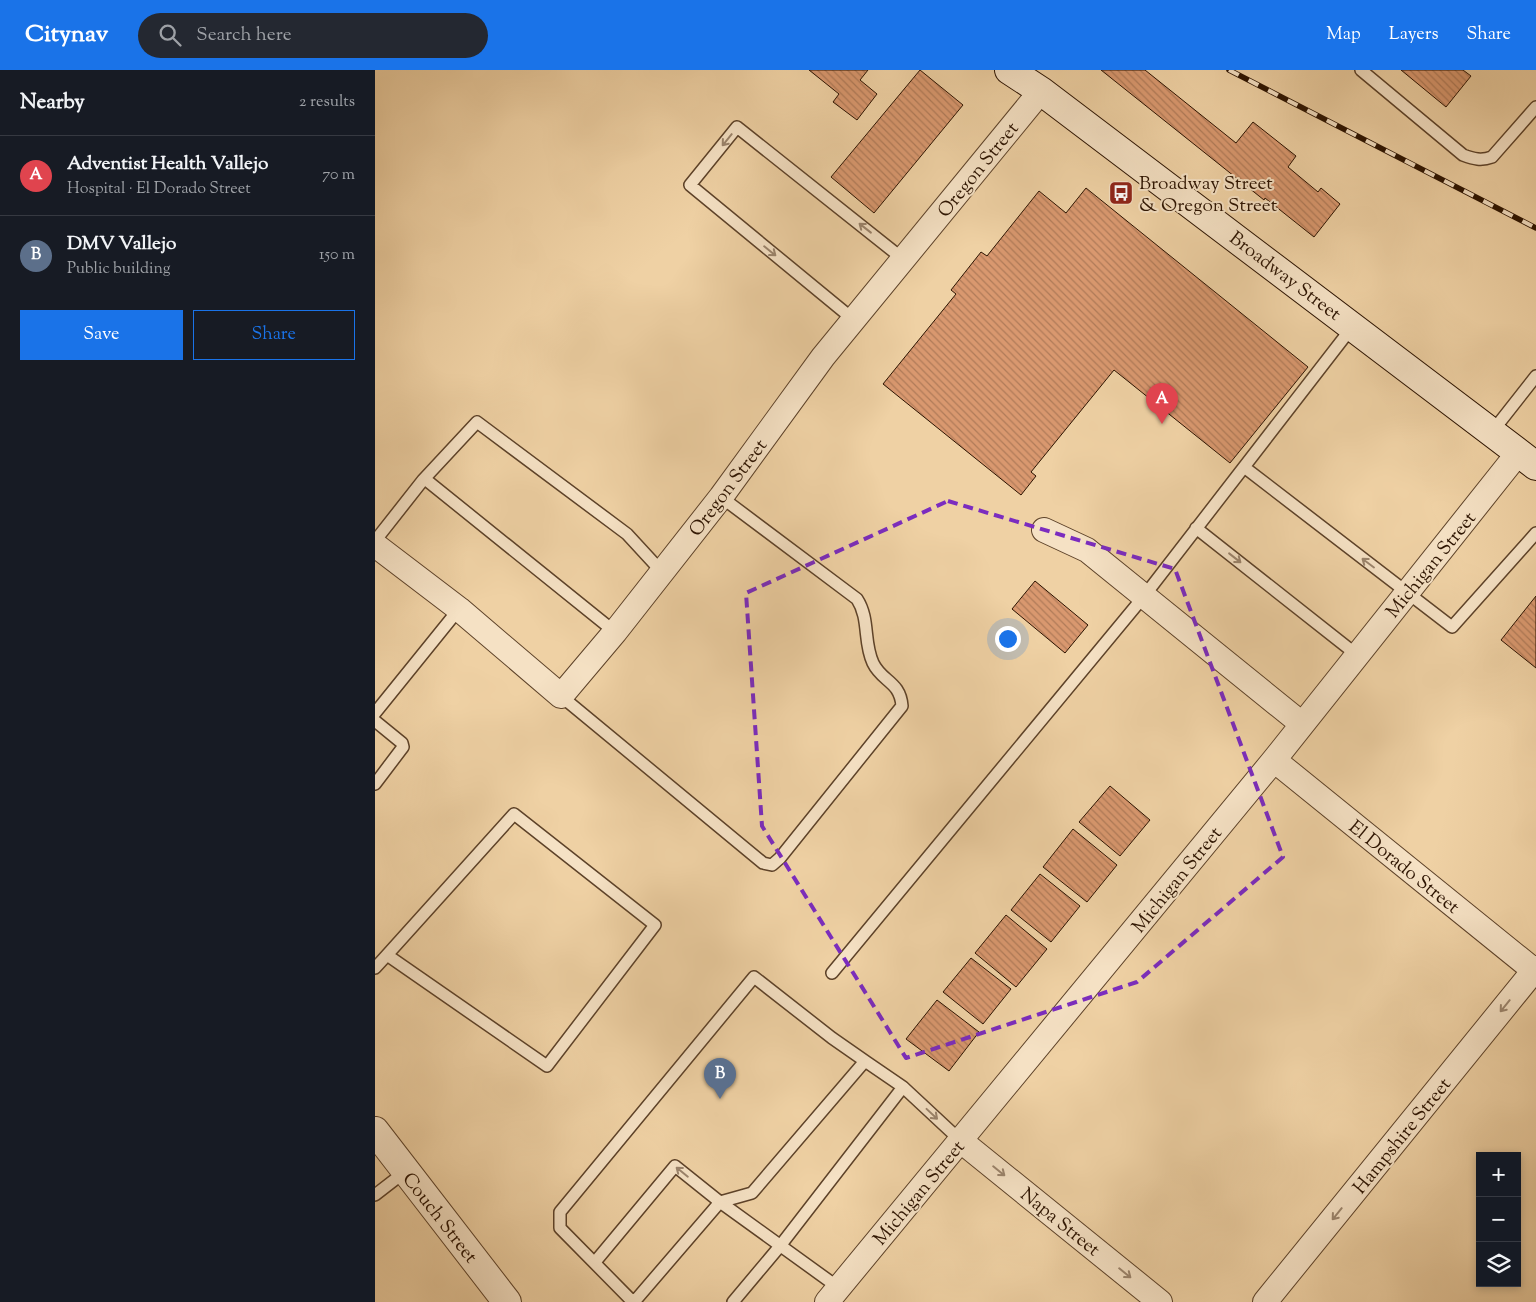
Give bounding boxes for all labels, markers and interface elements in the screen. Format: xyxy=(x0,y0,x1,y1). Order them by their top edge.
search box xyxy=(138,13,488,58)
text: Citynav xyxy=(25,18,108,52)
icon: search xyxy=(156,21,184,49)
text: Search here xyxy=(196,22,292,49)
text: Map xyxy=(1326,22,1361,48)
text: Layers xyxy=(1389,22,1439,48)
text: Share xyxy=(1467,22,1511,48)
text: Nearby xyxy=(20,88,85,118)
text: 2 results xyxy=(299,91,355,114)
street label: Oregon Street xyxy=(932,117,1026,224)
one-way arrow xyxy=(721,133,732,146)
text: Adventist Health Vallejo xyxy=(67,151,268,178)
text: A xyxy=(30,164,43,187)
text: 70 m xyxy=(322,164,355,187)
place label: Broadway Street & Oregon Street xyxy=(1139,171,1278,220)
text: Hospital · El Dorado Street xyxy=(67,178,251,201)
bus stop icon: Broadway Street & Oregon Street xyxy=(1108,180,1134,206)
one-way arrow xyxy=(859,223,872,234)
street label: Broadway Street xyxy=(1223,226,1346,328)
text: DMV Vallejo xyxy=(67,231,176,258)
text: B xyxy=(31,244,41,267)
text: 150 m xyxy=(319,244,355,267)
one-way arrow xyxy=(763,245,776,256)
text: Public building xyxy=(67,258,171,281)
button: Save xyxy=(20,310,183,360)
button: Share xyxy=(193,310,355,360)
pin: A xyxy=(1146,383,1178,424)
street label: Oregon Street xyxy=(683,434,775,543)
street label: Michigan Street xyxy=(1381,506,1484,625)
one-way arrow xyxy=(1228,553,1242,563)
one-way arrow xyxy=(1361,558,1375,568)
your location xyxy=(995,626,1021,652)
street label: El Dorado Street xyxy=(1342,815,1465,922)
street label: Michigan Street xyxy=(1127,821,1230,940)
one-way arrow xyxy=(1500,999,1511,1012)
pin: B xyxy=(704,1058,736,1099)
street label: Hampshire Street xyxy=(1347,1072,1459,1201)
one-way arrow xyxy=(925,1108,938,1120)
street label: Michigan Street xyxy=(868,1135,972,1252)
map controls xyxy=(1476,1152,1521,1287)
button: + xyxy=(1476,1152,1521,1197)
one-way arrow xyxy=(676,1166,689,1177)
one-way arrow xyxy=(992,1166,1005,1177)
street label: Couch Street xyxy=(395,1167,483,1270)
street label: Napa Street xyxy=(1014,1182,1106,1264)
button: − xyxy=(1476,1197,1521,1242)
one-way arrow xyxy=(1331,1207,1342,1220)
button: layers xyxy=(1476,1242,1521,1287)
one-way arrow xyxy=(1118,1268,1131,1279)

